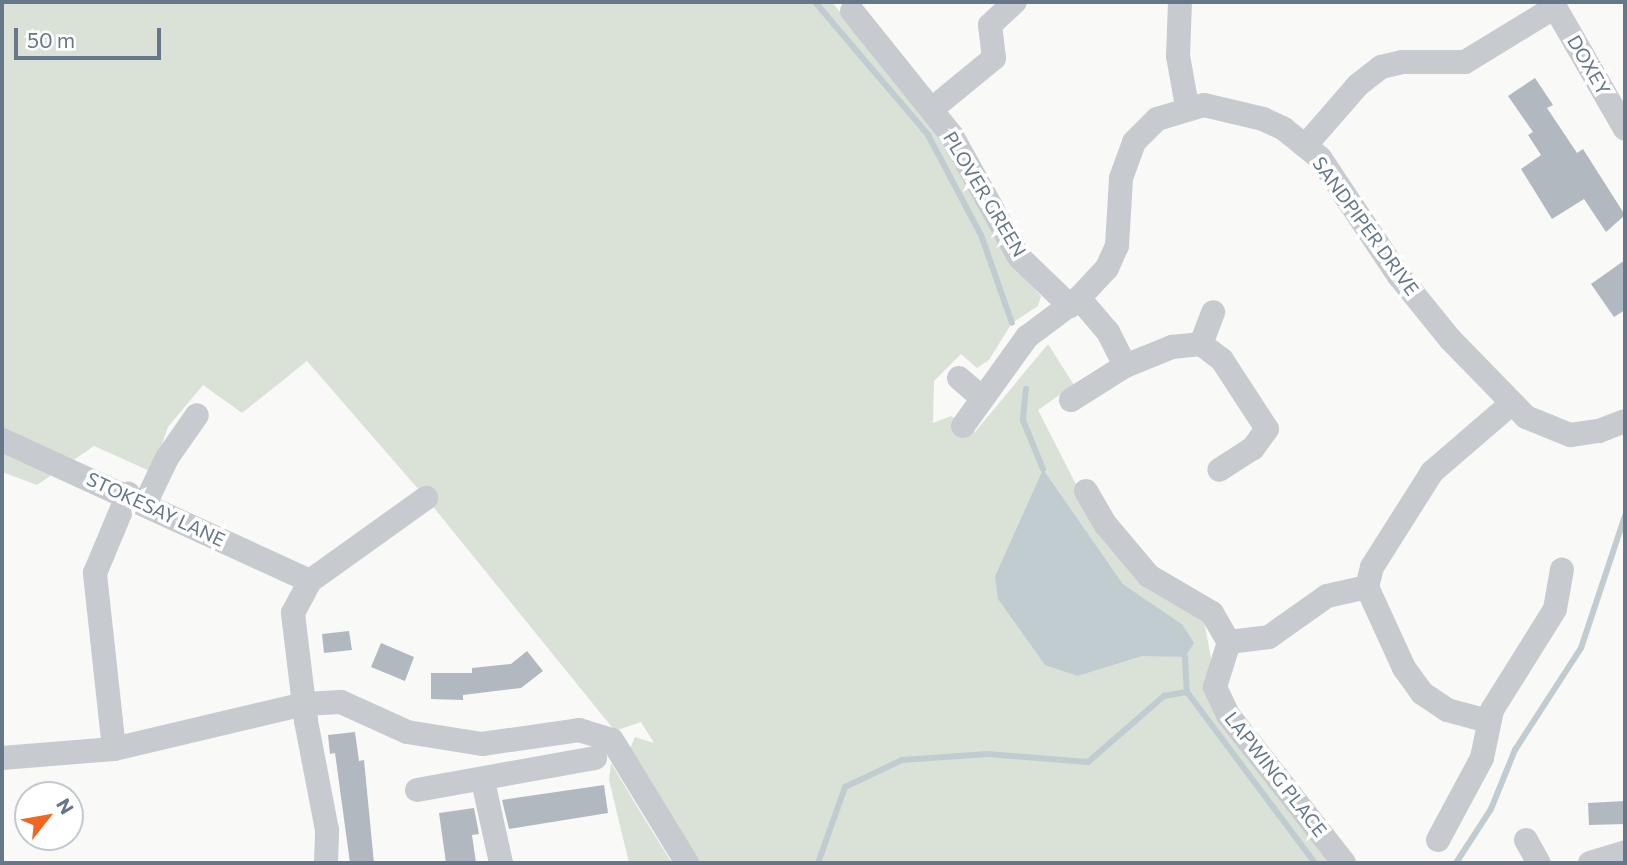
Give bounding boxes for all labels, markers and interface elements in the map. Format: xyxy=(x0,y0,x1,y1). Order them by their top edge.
scale bar xyxy=(18,14,164,58)
text: 50 m xyxy=(27,27,75,52)
street label: DOXEY xyxy=(1563,31,1615,99)
street label: PLOVER GREEN xyxy=(939,127,1031,261)
street label: SANDPIPER DRIVE xyxy=(1308,152,1424,300)
street label: STOKESAY LANE xyxy=(83,467,229,551)
street label: LAPWING PLACE xyxy=(1220,707,1332,841)
north arrow xyxy=(14,781,84,851)
text: N xyxy=(52,794,79,818)

